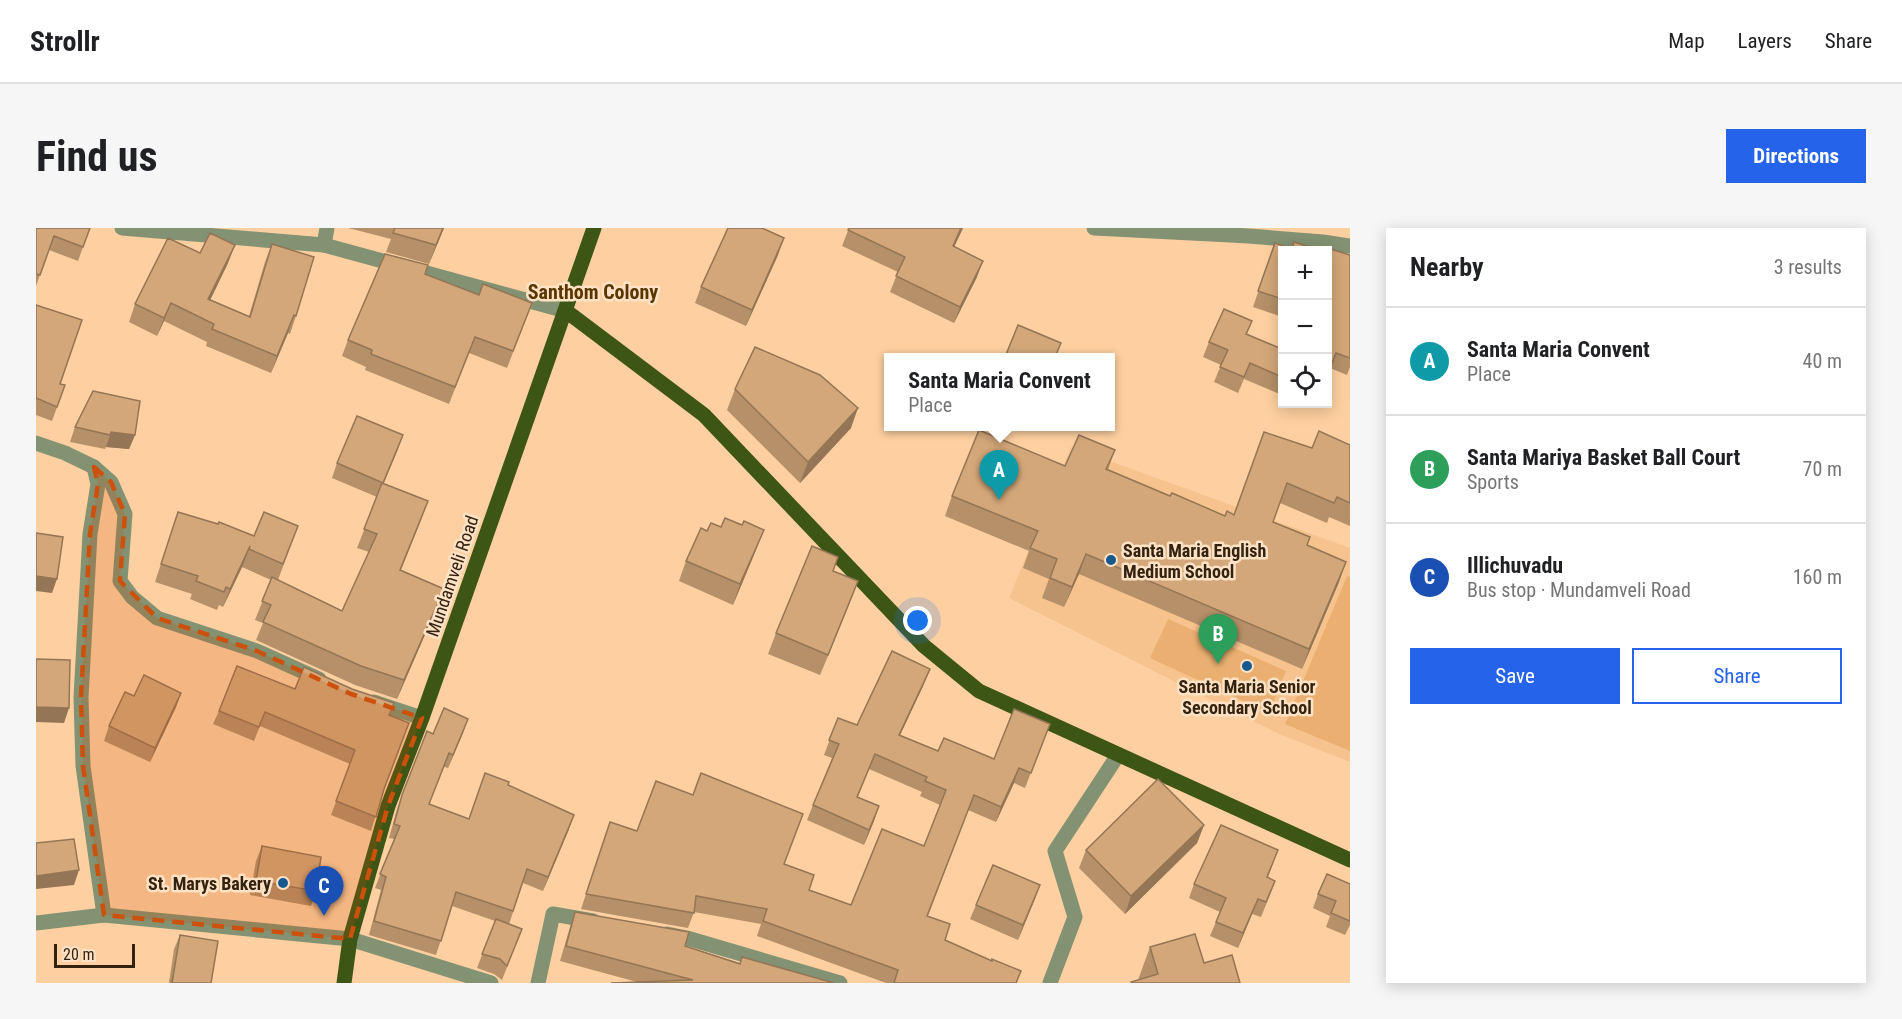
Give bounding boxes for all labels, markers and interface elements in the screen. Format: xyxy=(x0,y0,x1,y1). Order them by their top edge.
text: Strollr xyxy=(30,25,100,58)
text: Map xyxy=(1668,29,1705,53)
text: Layers xyxy=(1738,29,1792,53)
text: Share xyxy=(1825,29,1872,53)
button: Directions xyxy=(1726,129,1866,183)
text: Find us xyxy=(36,132,157,181)
map controls xyxy=(1278,246,1332,408)
button: + xyxy=(1278,246,1332,300)
text: Nearby xyxy=(1410,252,1484,282)
text: 3 results xyxy=(1774,255,1842,279)
district label: Santhom Colony xyxy=(528,280,658,304)
button: − xyxy=(1278,300,1332,354)
text: Santa Maria Convent xyxy=(1467,337,1650,362)
text: A xyxy=(1424,349,1435,373)
text: 40 m xyxy=(1803,349,1842,373)
popup xyxy=(884,353,1115,431)
button: locate xyxy=(1278,354,1332,408)
text: Place xyxy=(1467,362,1511,386)
text: Santa Maria Convent xyxy=(908,368,1091,393)
text: Place xyxy=(908,393,952,417)
text: Santa Mariya Basket Ball Court xyxy=(1467,445,1740,470)
pin: A xyxy=(980,450,1018,500)
text: B xyxy=(1424,457,1435,481)
text: 70 m xyxy=(1803,457,1842,481)
text: Sports xyxy=(1467,470,1519,494)
street label: Mundamveli Road xyxy=(421,513,483,639)
place label: Santa Maria English Medium School xyxy=(1123,540,1266,582)
marker: Santa Maria English Medium School xyxy=(1104,553,1118,567)
text: Illichuvadu xyxy=(1467,553,1563,578)
text: C xyxy=(1424,565,1435,589)
text: 160 m xyxy=(1793,565,1842,589)
text: Bus stop · Mundamveli Road xyxy=(1467,578,1691,602)
your location xyxy=(903,606,932,635)
pin: B xyxy=(1198,614,1238,664)
button: Save xyxy=(1410,648,1620,704)
button: Share xyxy=(1632,648,1842,704)
marker: Santa Maria Senior Secondary School xyxy=(1240,659,1254,673)
place label: Santa Maria Senior Secondary School xyxy=(1178,676,1316,718)
pin: C xyxy=(304,866,344,916)
place label: St. Marys Bakery xyxy=(148,873,271,894)
marker: St. Marys Bakery xyxy=(276,876,290,890)
scale bar xyxy=(54,941,135,968)
text: 20 m xyxy=(63,945,95,964)

